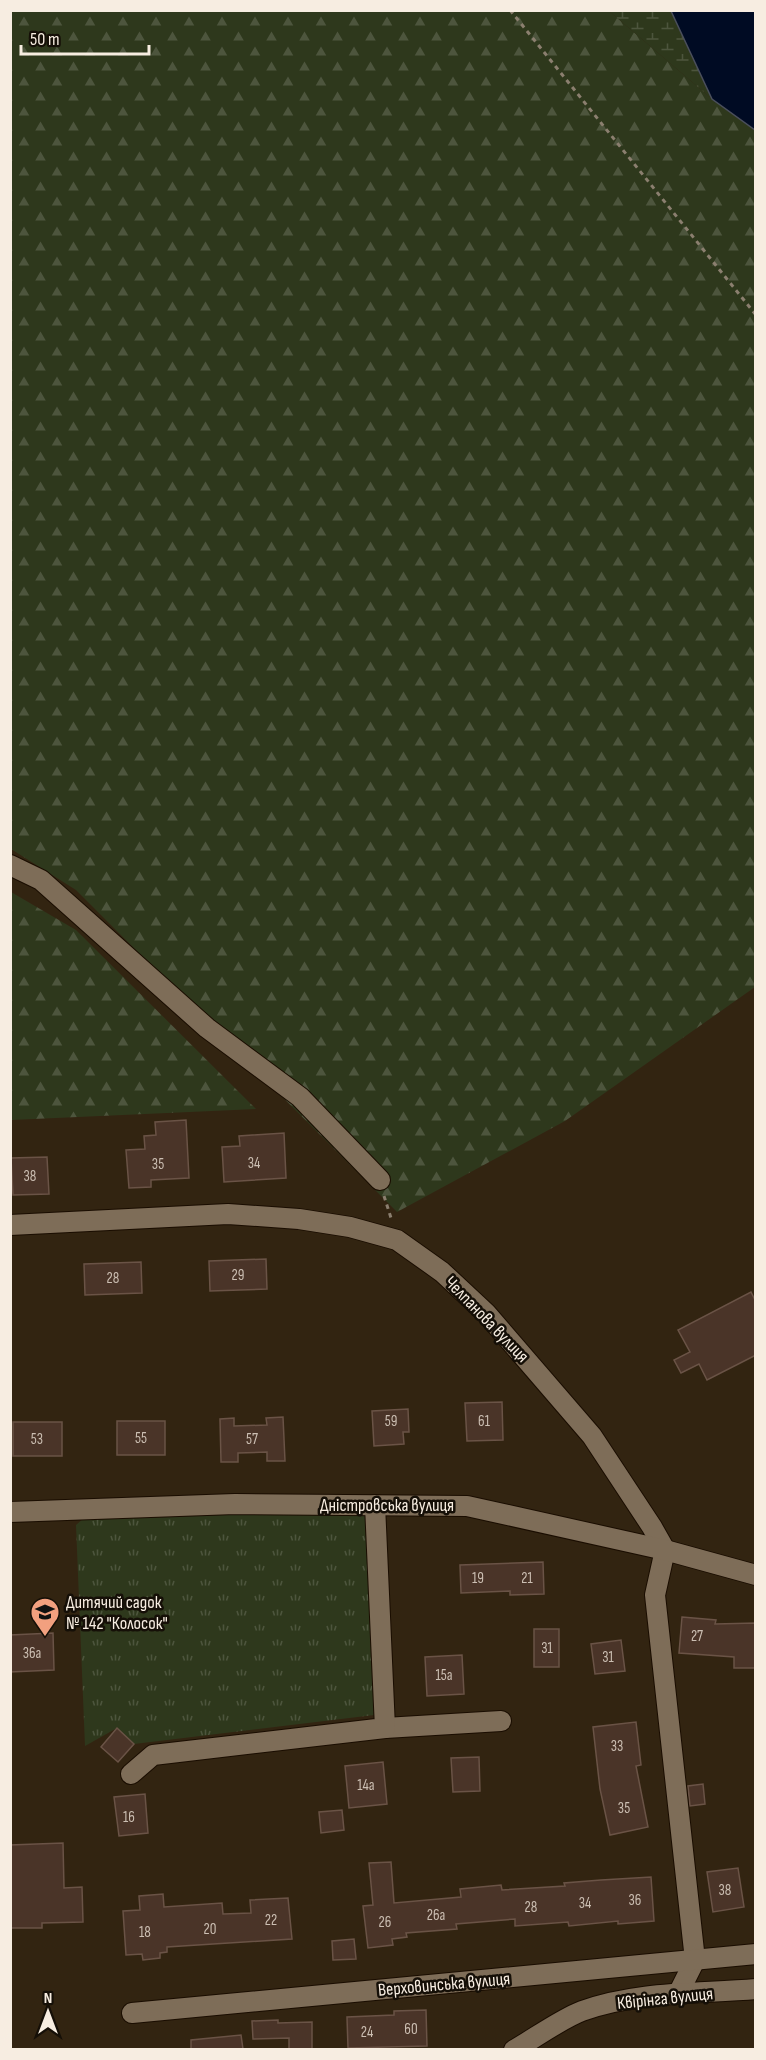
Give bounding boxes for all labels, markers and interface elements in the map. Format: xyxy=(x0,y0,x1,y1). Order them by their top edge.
scale bar xyxy=(21,18,148,56)
text: 50 m xyxy=(30,29,60,50)
house number: 34 xyxy=(248,1154,260,1173)
house number: 35 xyxy=(152,1155,164,1174)
house number: 38 xyxy=(24,1167,36,1186)
house number: 29 xyxy=(232,1266,244,1285)
house number: 28 xyxy=(107,1269,119,1288)
street label: Челпанова вулиця xyxy=(440,1272,533,1367)
house number: 59 xyxy=(385,1412,397,1431)
house number: 61 xyxy=(478,1412,491,1431)
house number: 55 xyxy=(135,1429,147,1448)
house number: 53 xyxy=(31,1430,43,1449)
house number: 57 xyxy=(246,1430,258,1449)
street label: Дністровська вулиця xyxy=(320,1495,454,1516)
house number: 19 xyxy=(472,1569,484,1588)
house number: 21 xyxy=(521,1569,533,1588)
place label: Дитячий садок № 142 "Колосок" xyxy=(66,1592,168,1634)
school or university icon: Дитячий садок № 142 "Колосок" xyxy=(29,1596,61,1638)
house number: 27 xyxy=(691,1627,703,1646)
house number: 31 xyxy=(541,1639,554,1658)
house number: 36а xyxy=(23,1644,42,1663)
house number: 31 xyxy=(602,1648,615,1667)
house number: 15а xyxy=(435,1666,453,1685)
house number: 33 xyxy=(611,1737,623,1756)
house number: 14а xyxy=(357,1776,375,1795)
house number: 35 xyxy=(618,1799,630,1818)
house number: 16 xyxy=(123,1808,135,1827)
house number: 38 xyxy=(719,1881,731,1900)
house number: 36 xyxy=(629,1891,641,1910)
house number: 34 xyxy=(579,1894,591,1913)
house number: 28 xyxy=(525,1898,537,1917)
house number: 26а xyxy=(427,1906,445,1925)
house number: 22 xyxy=(265,1911,277,1930)
house number: 26 xyxy=(379,1913,391,1932)
house number: 20 xyxy=(204,1920,216,1939)
house number: 18 xyxy=(139,1923,151,1942)
street label: Верховинська вулиця xyxy=(377,1968,511,2001)
north arrow xyxy=(18,1982,78,2042)
street label: Квірінга вулиця xyxy=(616,1983,714,2014)
text: N xyxy=(44,1989,52,2008)
house number: 60 xyxy=(404,2020,418,2039)
house number: 24 xyxy=(361,2023,373,2042)

